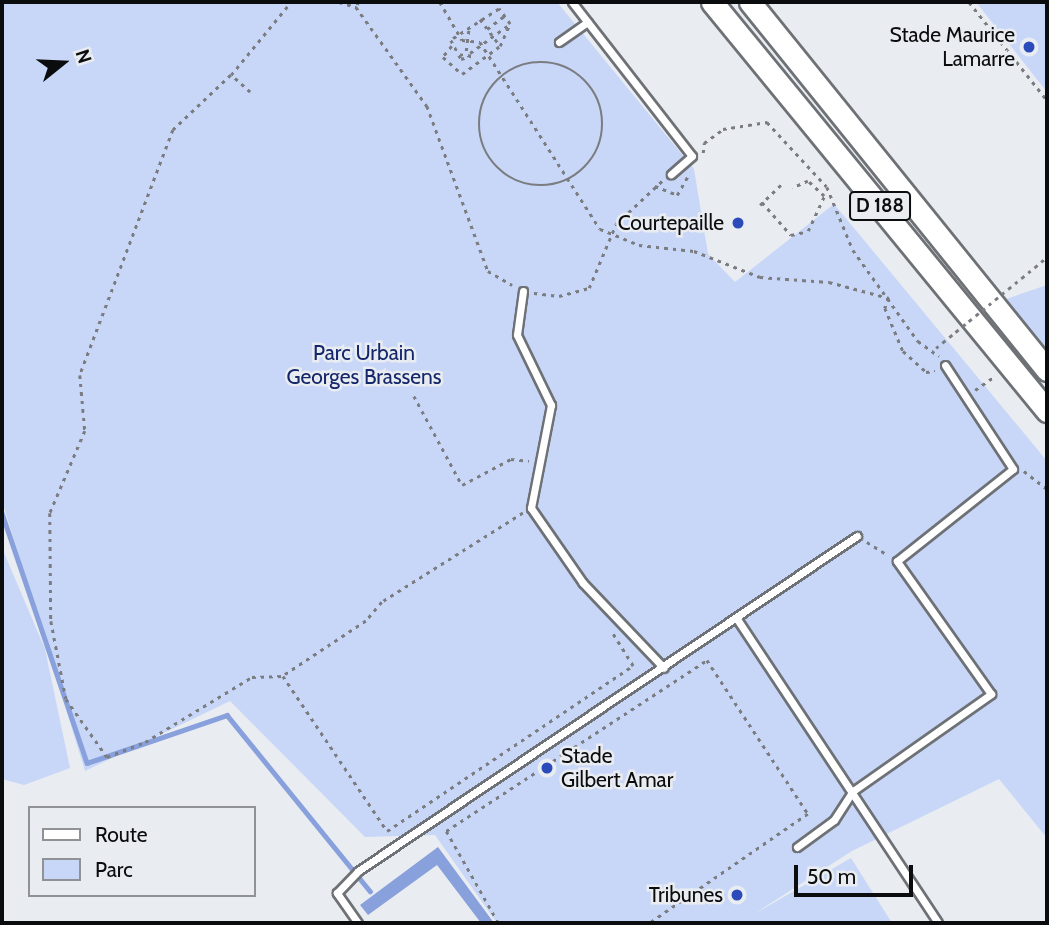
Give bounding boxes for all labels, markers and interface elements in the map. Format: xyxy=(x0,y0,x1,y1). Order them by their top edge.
place label: Stade Maurice Lamarre xyxy=(890,22,1015,72)
north arrow xyxy=(28,28,98,98)
marker: Stade Maurice Lamarre xyxy=(1021,39,1037,55)
text: N xyxy=(70,46,96,66)
road number: D 188 xyxy=(848,190,912,222)
place label: Courtepaille xyxy=(618,210,724,236)
marker: Courtepaille xyxy=(730,215,746,231)
park label: Parc Urbain Georges Brassens xyxy=(286,340,442,390)
place label: Stade Gilbert Amar xyxy=(561,743,673,793)
marker: Stade Gilbert Amar xyxy=(539,760,555,776)
legend xyxy=(28,806,256,897)
text: Route xyxy=(95,822,148,847)
scale bar xyxy=(797,852,916,896)
text: Parc xyxy=(95,857,133,882)
text: 50 m xyxy=(807,864,856,889)
place label: Tribunes xyxy=(649,882,723,908)
marker: Tribunes xyxy=(729,887,745,903)

